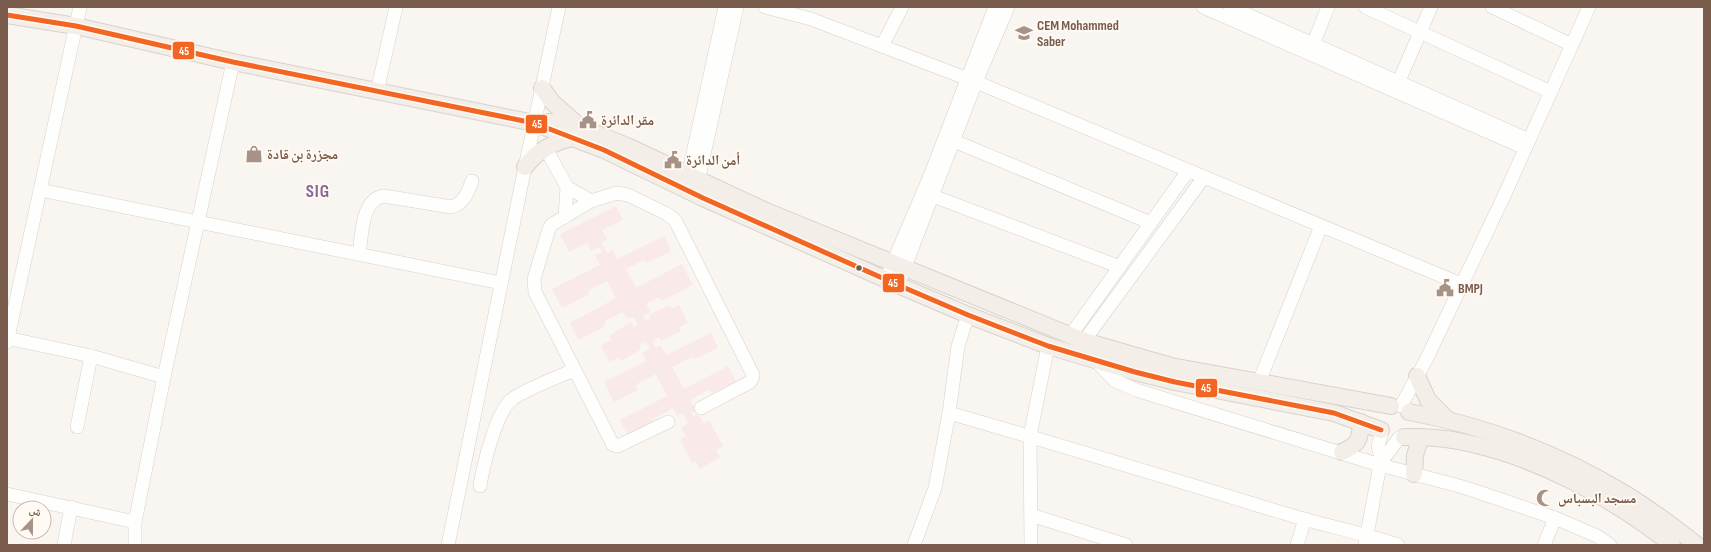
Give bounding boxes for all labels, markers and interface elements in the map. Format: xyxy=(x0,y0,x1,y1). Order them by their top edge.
place label: CEM Mohammed Saber xyxy=(1037,17,1119,50)
school or university icon: CEM Mohammed Saber xyxy=(1014,23,1034,43)
line badge: 45 xyxy=(172,41,195,60)
text: 45 xyxy=(179,45,189,58)
public building icon: مقر الدائرة xyxy=(578,110,598,130)
place label: مقر الدائرة xyxy=(601,112,654,129)
line badge: 45 xyxy=(525,114,548,134)
text: 45 xyxy=(532,118,542,131)
shop icon: مجزرة بن قادة xyxy=(244,144,264,164)
place label: مجزرة بن قادة xyxy=(267,146,338,163)
public building icon: أمن الدائرة xyxy=(663,150,683,170)
place label: أمن الدائرة xyxy=(686,152,740,169)
district label: SIG xyxy=(306,181,330,202)
unlabelled marker xyxy=(854,263,864,273)
line badge: 45 xyxy=(882,273,905,293)
text: 45 xyxy=(888,277,898,290)
public building icon: BMPJ xyxy=(1435,278,1455,298)
place label: BMPJ xyxy=(1458,280,1483,297)
line badge: 45 xyxy=(1195,378,1218,398)
text: 45 xyxy=(1201,382,1211,395)
mosque icon: مسجد البسباس xyxy=(1535,488,1555,508)
place label: مسجد البسباس xyxy=(1558,490,1636,507)
north arrow xyxy=(12,500,52,540)
text: ش xyxy=(27,503,44,520)

